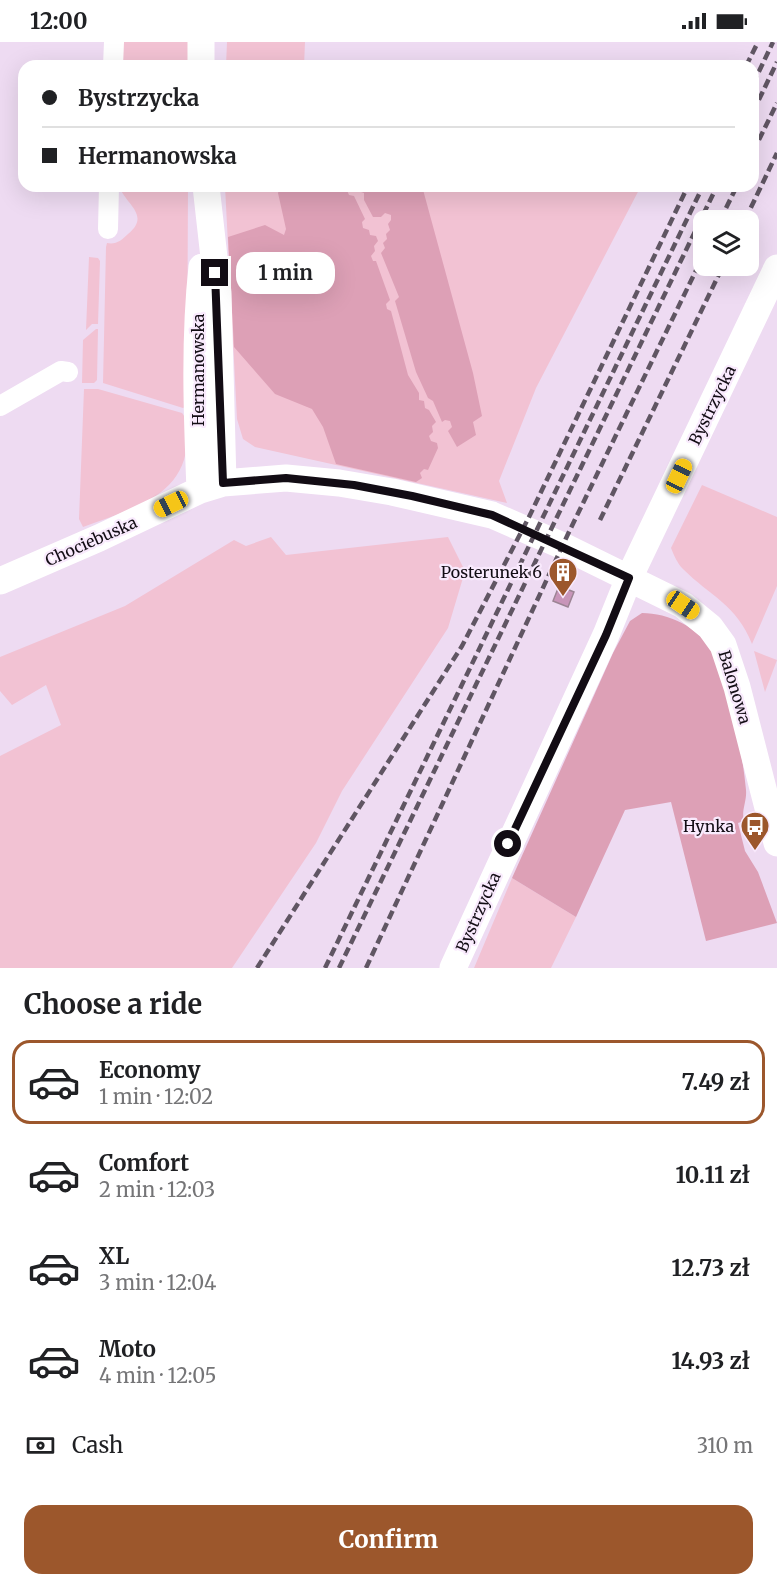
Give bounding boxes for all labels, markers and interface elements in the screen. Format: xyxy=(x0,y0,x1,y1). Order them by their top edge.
text: 12:00 xyxy=(30,7,87,35)
text: Bystrzycka xyxy=(78,84,199,112)
text: Hermanowska xyxy=(78,142,237,170)
map controls xyxy=(693,210,759,276)
button: layers xyxy=(693,210,759,276)
callout: 1 min xyxy=(236,252,335,294)
route end xyxy=(201,259,228,286)
text: 1 min xyxy=(258,260,313,285)
street label: Hermanowska xyxy=(188,313,208,426)
street label: Bystrzycka xyxy=(684,362,740,448)
car xyxy=(663,456,695,496)
car xyxy=(151,488,191,520)
street label: Chociebuska xyxy=(42,512,140,570)
building icon: Posterunek 6 xyxy=(547,556,579,598)
place label: Posterunek 6 xyxy=(441,562,542,582)
car xyxy=(663,587,703,623)
street label: Balonowa xyxy=(714,648,756,727)
bus stop icon: Hynka xyxy=(739,810,771,852)
place label: Hynka xyxy=(683,816,734,836)
route start xyxy=(494,830,521,857)
street label: Bystrzycka xyxy=(451,868,505,955)
text: Choose a ride xyxy=(24,987,202,1021)
icon: car xyxy=(27,1055,81,1109)
text: Economy xyxy=(99,1056,200,1084)
text: 7.49 zł xyxy=(682,1068,750,1096)
text: 1 min · 12:02 xyxy=(99,1084,213,1109)
icon: car xyxy=(27,1148,81,1202)
text: Comfort xyxy=(99,1149,189,1177)
text: 10.11 zł xyxy=(676,1161,750,1189)
text: 2 min · 12:03 xyxy=(99,1177,215,1202)
icon: car xyxy=(27,1241,81,1295)
text: XL xyxy=(99,1242,129,1270)
text: 12.73 zł xyxy=(671,1254,750,1282)
text: 3 min · 12:04 xyxy=(99,1270,216,1295)
icon: car xyxy=(27,1334,81,1388)
text: Moto xyxy=(99,1335,156,1363)
text: 14.93 zł xyxy=(671,1347,750,1375)
text: 4 min · 12:05 xyxy=(99,1363,216,1388)
icon: cash xyxy=(24,1429,57,1462)
text: Cash xyxy=(72,1431,123,1459)
text: 310 m xyxy=(697,1433,753,1458)
button: Confirm xyxy=(24,1505,753,1574)

